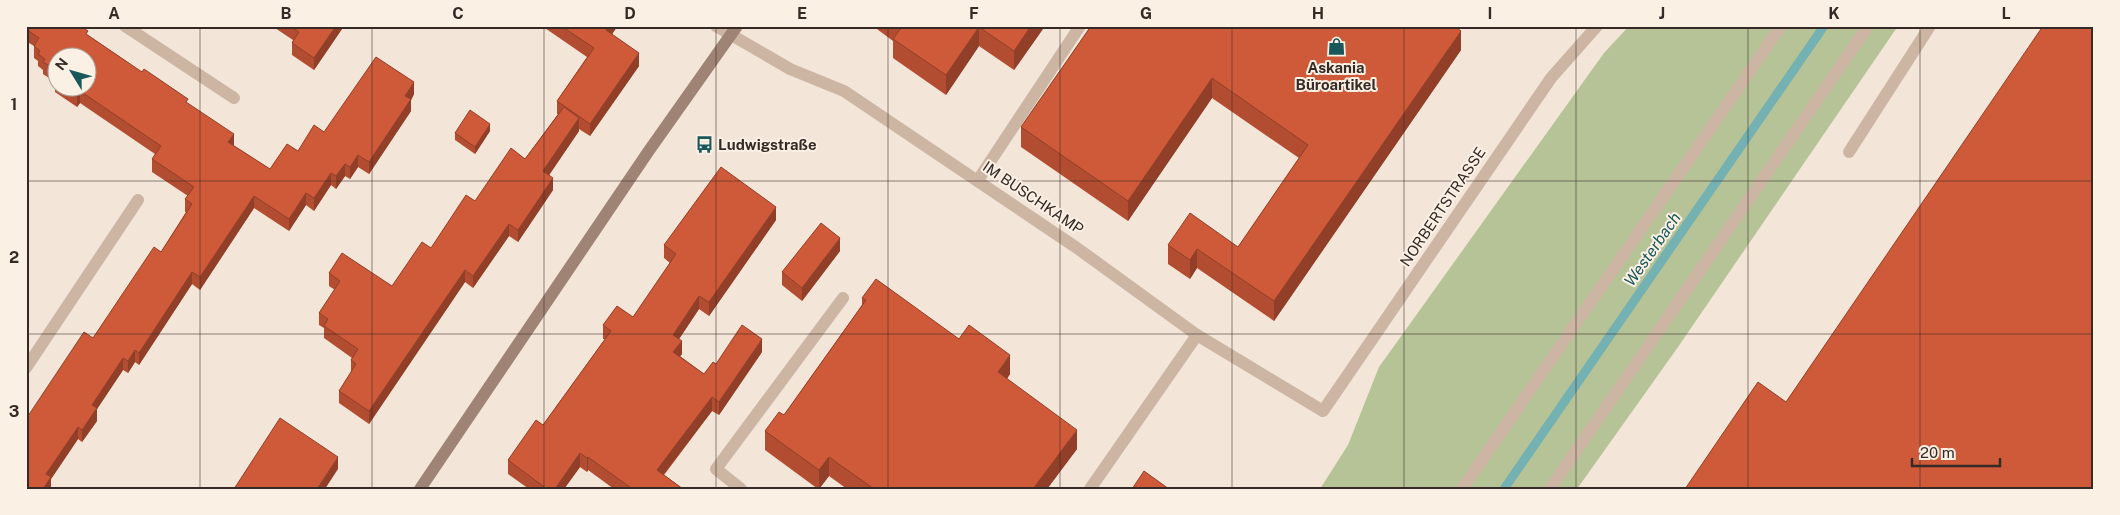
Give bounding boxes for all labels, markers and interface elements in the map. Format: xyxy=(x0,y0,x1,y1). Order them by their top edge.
text: A xyxy=(108,4,120,23)
text: B xyxy=(281,4,292,23)
text: C xyxy=(452,4,464,23)
text: D xyxy=(624,4,636,23)
text: E xyxy=(797,4,807,23)
text: F xyxy=(969,4,979,23)
text: G xyxy=(1140,4,1152,23)
text: H xyxy=(1312,4,1324,23)
text: I xyxy=(1488,4,1492,23)
text: J xyxy=(1659,4,1665,23)
text: K xyxy=(1828,4,1840,23)
text: L xyxy=(2001,4,2011,23)
shop icon: Askania Büroartikel xyxy=(1326,37,1346,57)
north arrow xyxy=(48,48,98,98)
text: N xyxy=(52,55,71,73)
place label: Askania Büroartikel xyxy=(1296,59,1376,93)
text: 1 xyxy=(11,95,17,114)
bus stop icon: Ludwigstraße xyxy=(694,135,714,155)
place label: Ludwigstraße xyxy=(718,136,817,153)
street label: NORBERTSTRASSE xyxy=(1396,144,1489,269)
street label: IM BUSCHKAMP xyxy=(980,158,1087,238)
water label: Westerbach xyxy=(1620,209,1685,290)
text: 2 xyxy=(9,248,19,267)
text: 3 xyxy=(9,402,19,421)
scale bar xyxy=(1912,435,2000,467)
text: 20 m xyxy=(1920,444,1955,461)

